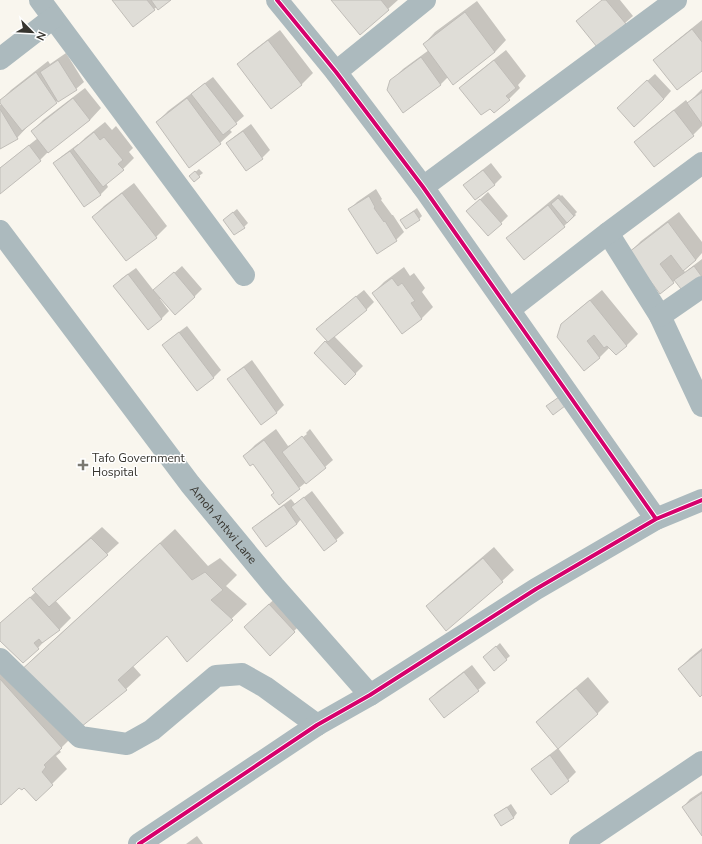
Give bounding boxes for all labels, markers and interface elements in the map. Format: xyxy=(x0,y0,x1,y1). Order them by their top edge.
north arrow xyxy=(12,12,52,52)
text: N xyxy=(32,29,49,43)
place label: Tafo Government Hospital xyxy=(92,450,186,480)
marker: Tafo Government Hospital xyxy=(77,459,89,471)
street label: Amoh Antwi Lane xyxy=(186,482,261,567)

